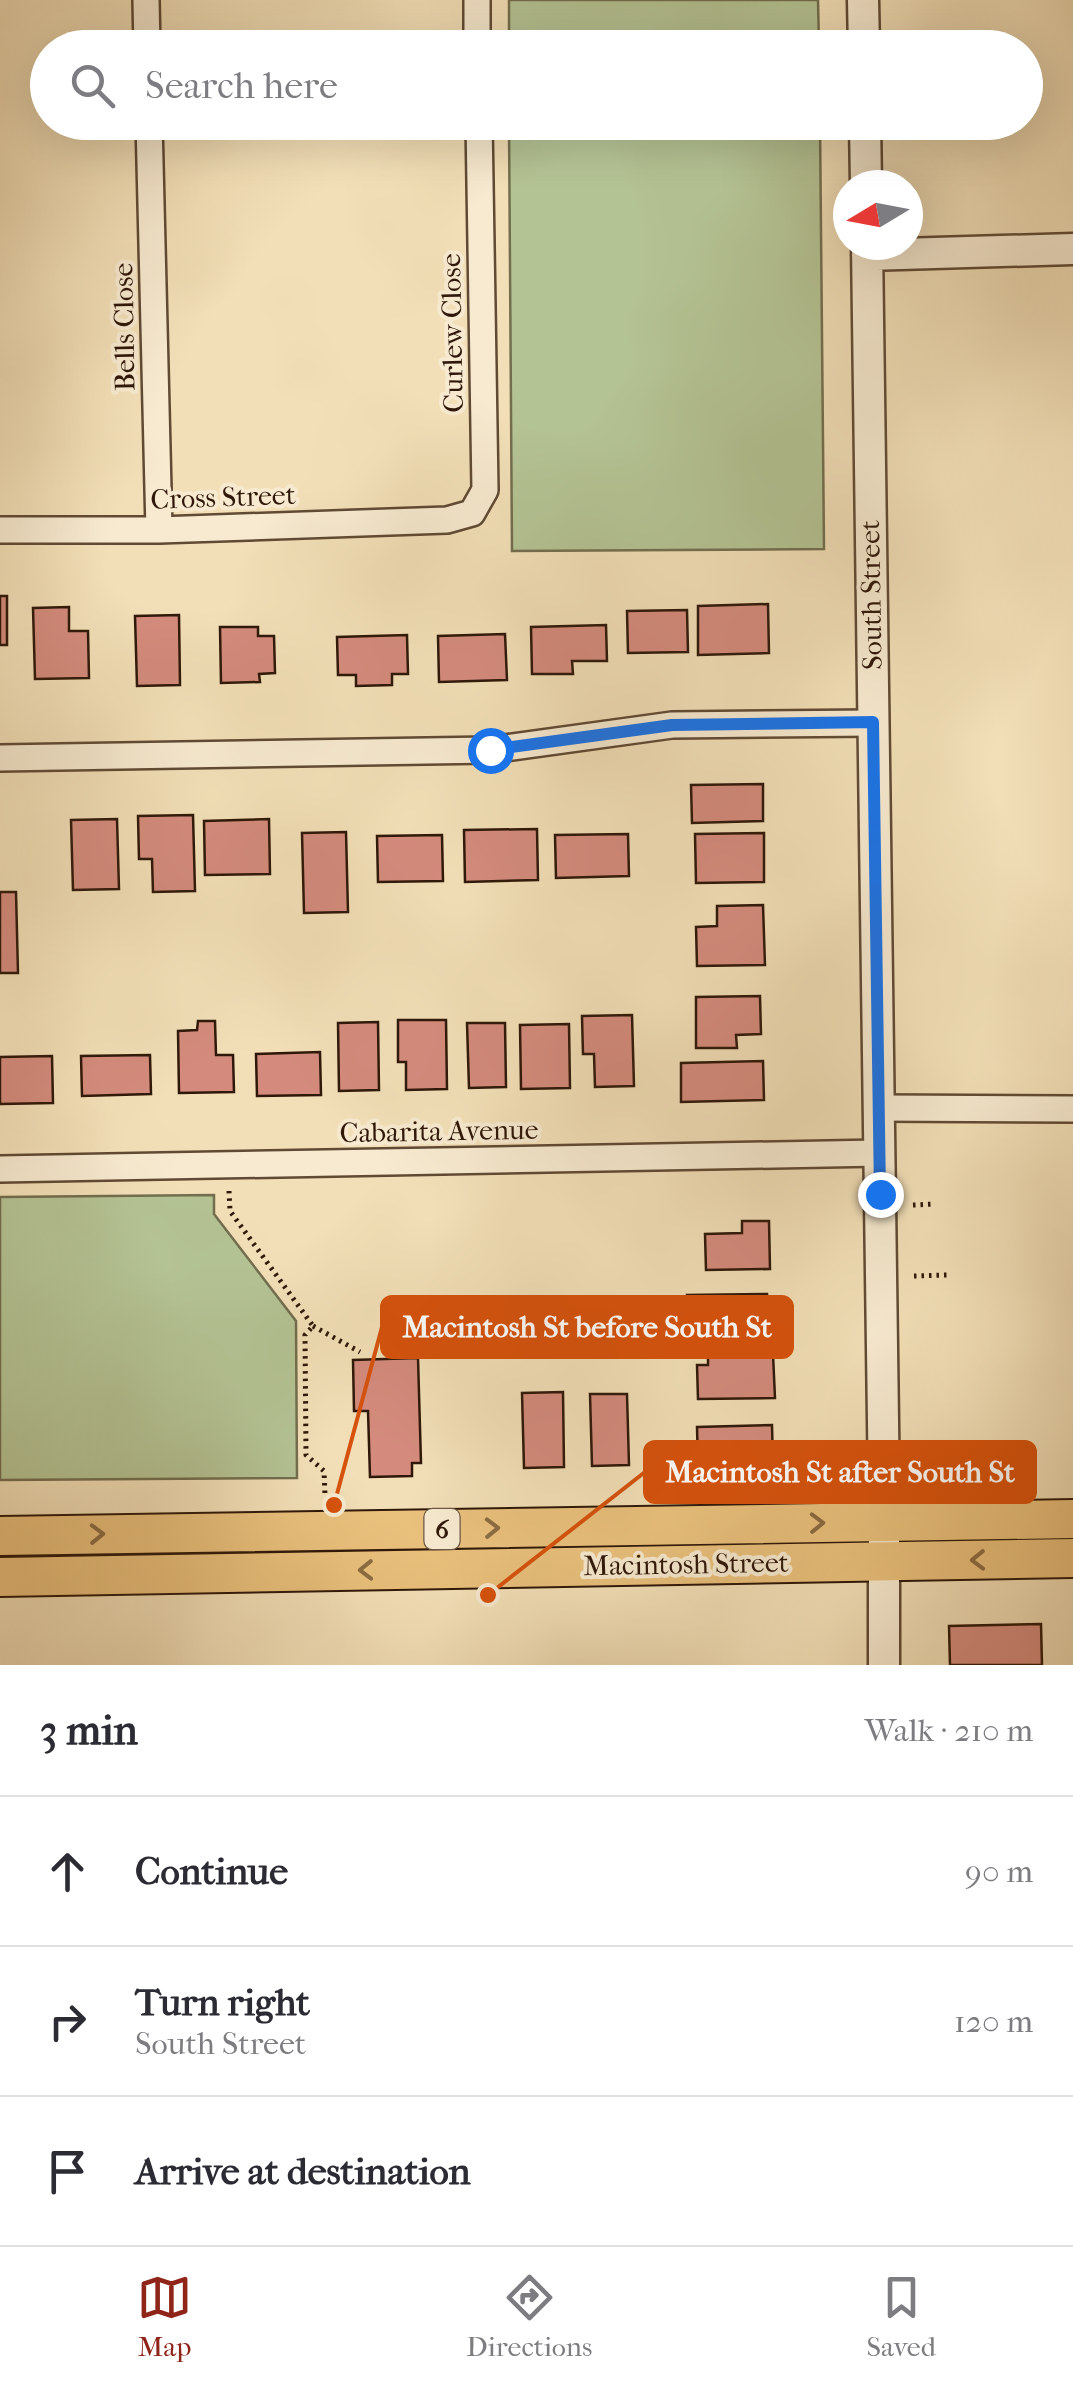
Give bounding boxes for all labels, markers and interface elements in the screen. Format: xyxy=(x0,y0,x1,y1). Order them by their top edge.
search box xyxy=(30,30,1043,140)
icon: search xyxy=(65,58,120,113)
text: Search here xyxy=(145,63,338,108)
north arrow xyxy=(833,170,923,260)
street label: Curlew Close xyxy=(434,253,470,413)
street label: Bells Close xyxy=(106,262,142,392)
street label: Cross Street xyxy=(150,478,296,516)
street label: South Street xyxy=(853,520,889,670)
route start xyxy=(468,728,514,774)
street label: Cabarita Avenue xyxy=(339,1113,539,1149)
route end xyxy=(858,1172,904,1218)
callout: Macintosh St before South St xyxy=(382,1297,792,1357)
text: Macintosh St before South St xyxy=(402,1310,772,1345)
callout: Macintosh St after South St xyxy=(645,1442,1035,1502)
text: Macintosh St after South St xyxy=(665,1455,1015,1490)
road number: 6 xyxy=(424,1509,460,1549)
one-way arrow xyxy=(810,1512,826,1533)
one-way arrow xyxy=(486,1517,501,1539)
one-way arrow xyxy=(90,1524,106,1545)
street label: Macintosh Street xyxy=(583,1546,789,1582)
one-way arrow xyxy=(970,1549,986,1570)
one-way arrow xyxy=(358,1560,374,1581)
text: 3 min xyxy=(40,1706,138,1755)
text: Walk · 210 m xyxy=(865,1712,1033,1749)
icon: ahead xyxy=(40,1844,95,1899)
text: Continue xyxy=(135,1849,288,1894)
text: 90 m xyxy=(965,1853,1033,1890)
text: Turn right xyxy=(135,1980,310,2025)
icon: right xyxy=(40,1994,95,2049)
text: 120 m xyxy=(954,2003,1033,2040)
text: South Street xyxy=(135,2025,306,2062)
icon: arrive xyxy=(40,2144,95,2199)
text: Arrive at destination xyxy=(135,2149,471,2194)
tab: Map xyxy=(137,2270,192,2363)
tab: Directions xyxy=(466,2270,592,2363)
tab: Saved xyxy=(866,2270,936,2363)

